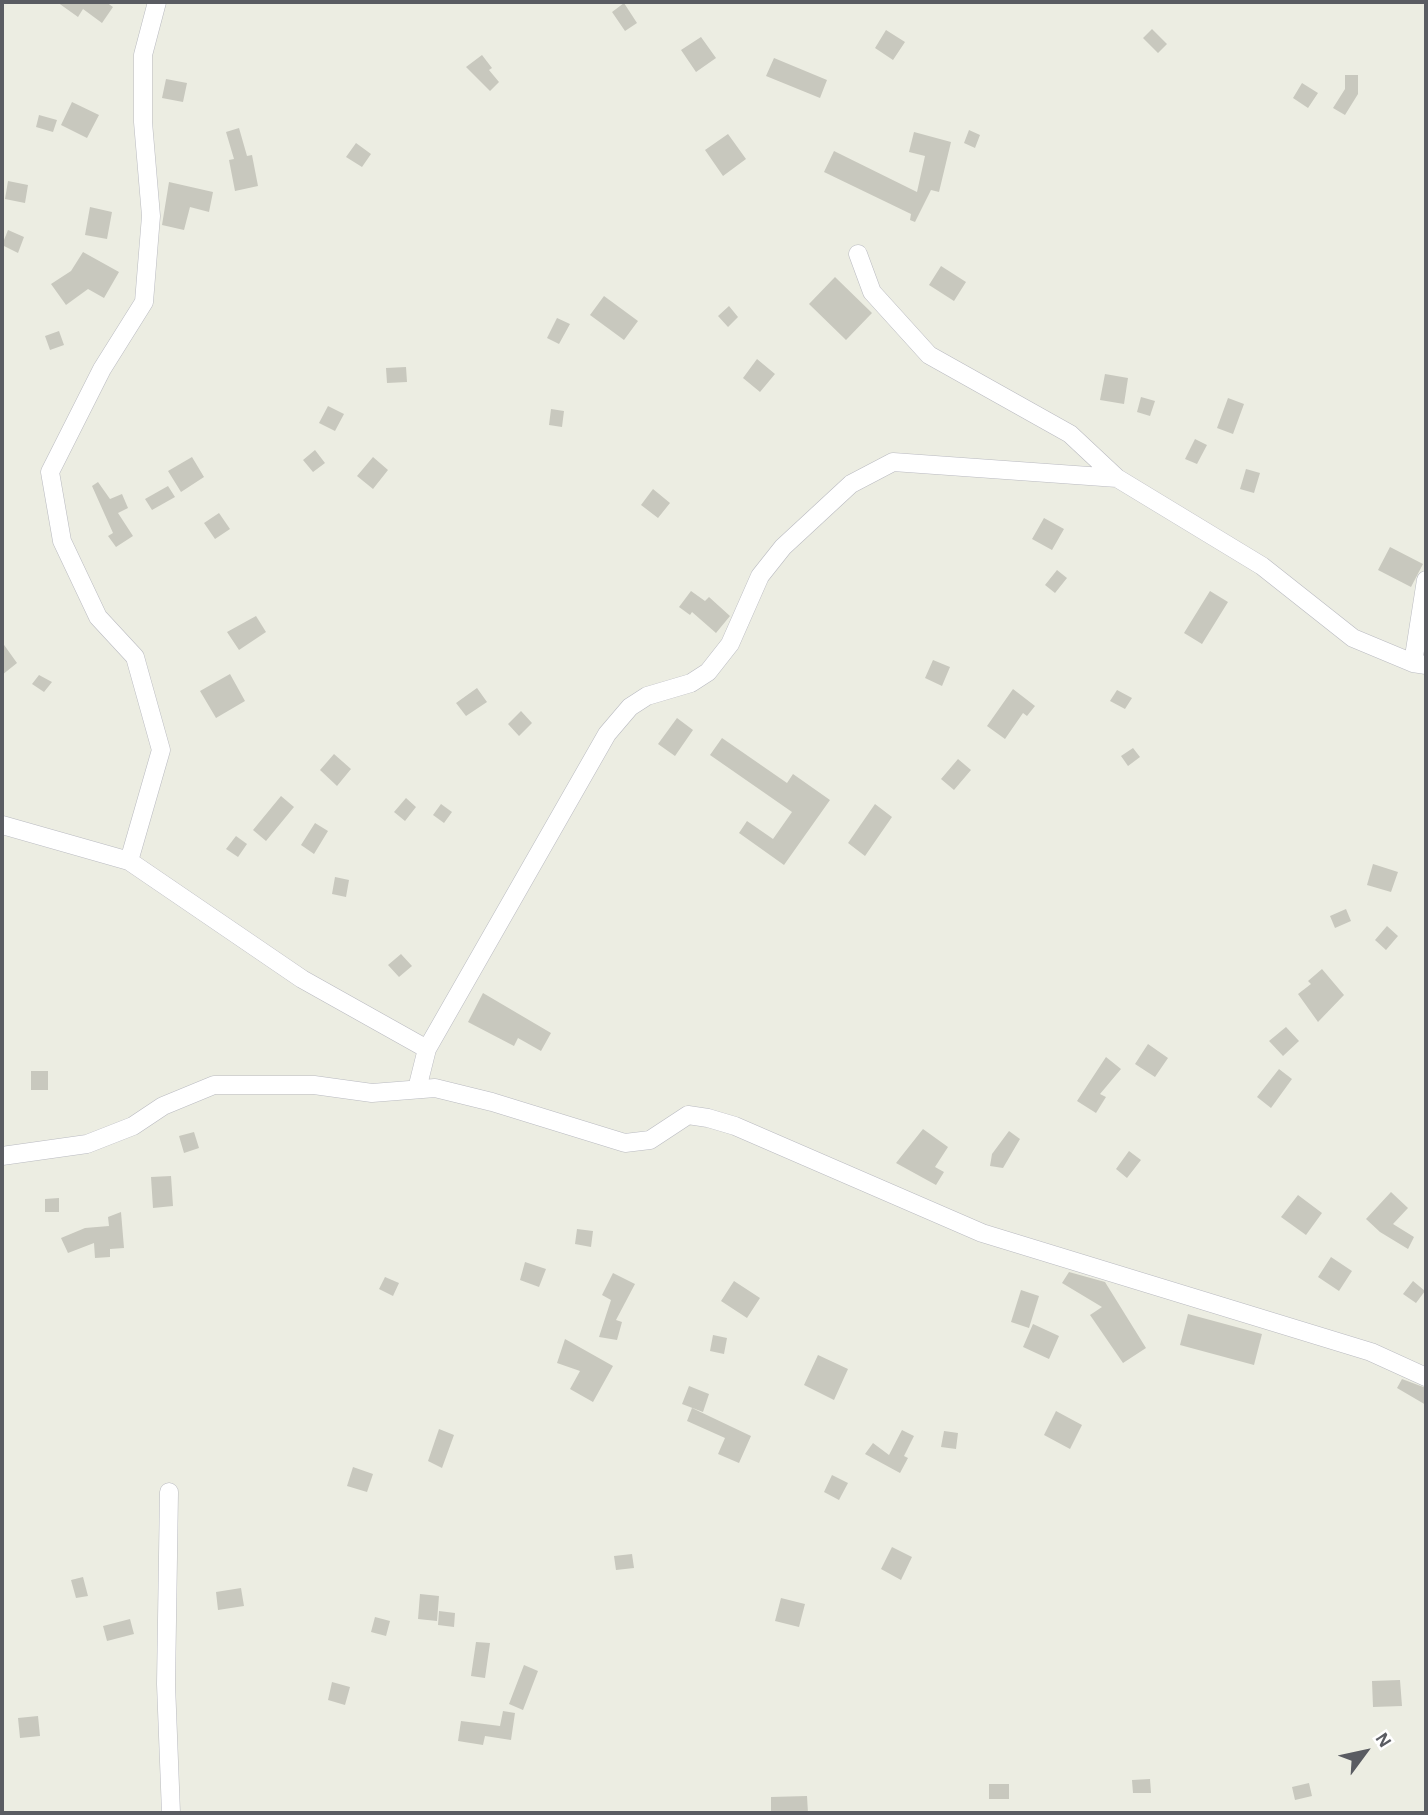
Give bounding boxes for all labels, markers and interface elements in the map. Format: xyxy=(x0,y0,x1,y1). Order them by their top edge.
north arrow xyxy=(1330,1717,1400,1787)
text: N xyxy=(1371,1730,1395,1751)

